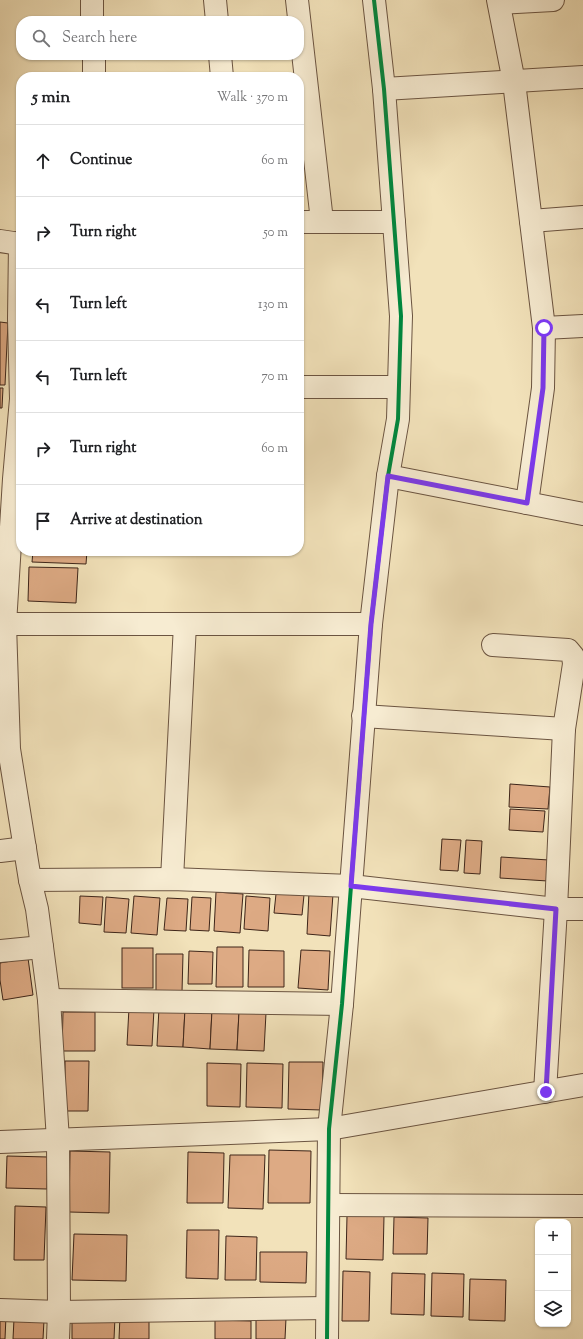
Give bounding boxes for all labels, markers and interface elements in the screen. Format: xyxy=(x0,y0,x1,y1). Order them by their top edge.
search box xyxy=(16,16,304,60)
icon: search xyxy=(30,27,52,49)
text: Search here xyxy=(62,28,137,49)
text: 5 min xyxy=(32,86,70,110)
text: Walk · 370 m xyxy=(217,89,288,107)
icon: ahead xyxy=(32,150,54,172)
text: Continue xyxy=(70,150,132,171)
text: 60 m xyxy=(261,152,288,170)
icon: right xyxy=(32,222,54,244)
text: Turn right xyxy=(70,222,136,243)
text: 50 m xyxy=(263,224,288,242)
icon: left xyxy=(32,294,54,316)
text: Turn left xyxy=(70,294,127,315)
text: 130 m xyxy=(258,296,288,314)
route start xyxy=(535,319,553,337)
icon: left xyxy=(32,366,54,388)
text: Turn left xyxy=(70,366,127,387)
text: 70 m xyxy=(261,368,288,386)
icon: right xyxy=(32,438,54,460)
text: Turn right xyxy=(70,438,136,459)
text: 60 m xyxy=(261,440,288,458)
icon: arrive xyxy=(32,510,54,532)
text: Arrive at destination xyxy=(70,510,203,531)
route end xyxy=(537,1083,555,1101)
map controls xyxy=(535,1219,571,1327)
button: + xyxy=(535,1219,571,1255)
button: − xyxy=(535,1255,571,1291)
button: layers xyxy=(535,1291,571,1327)

